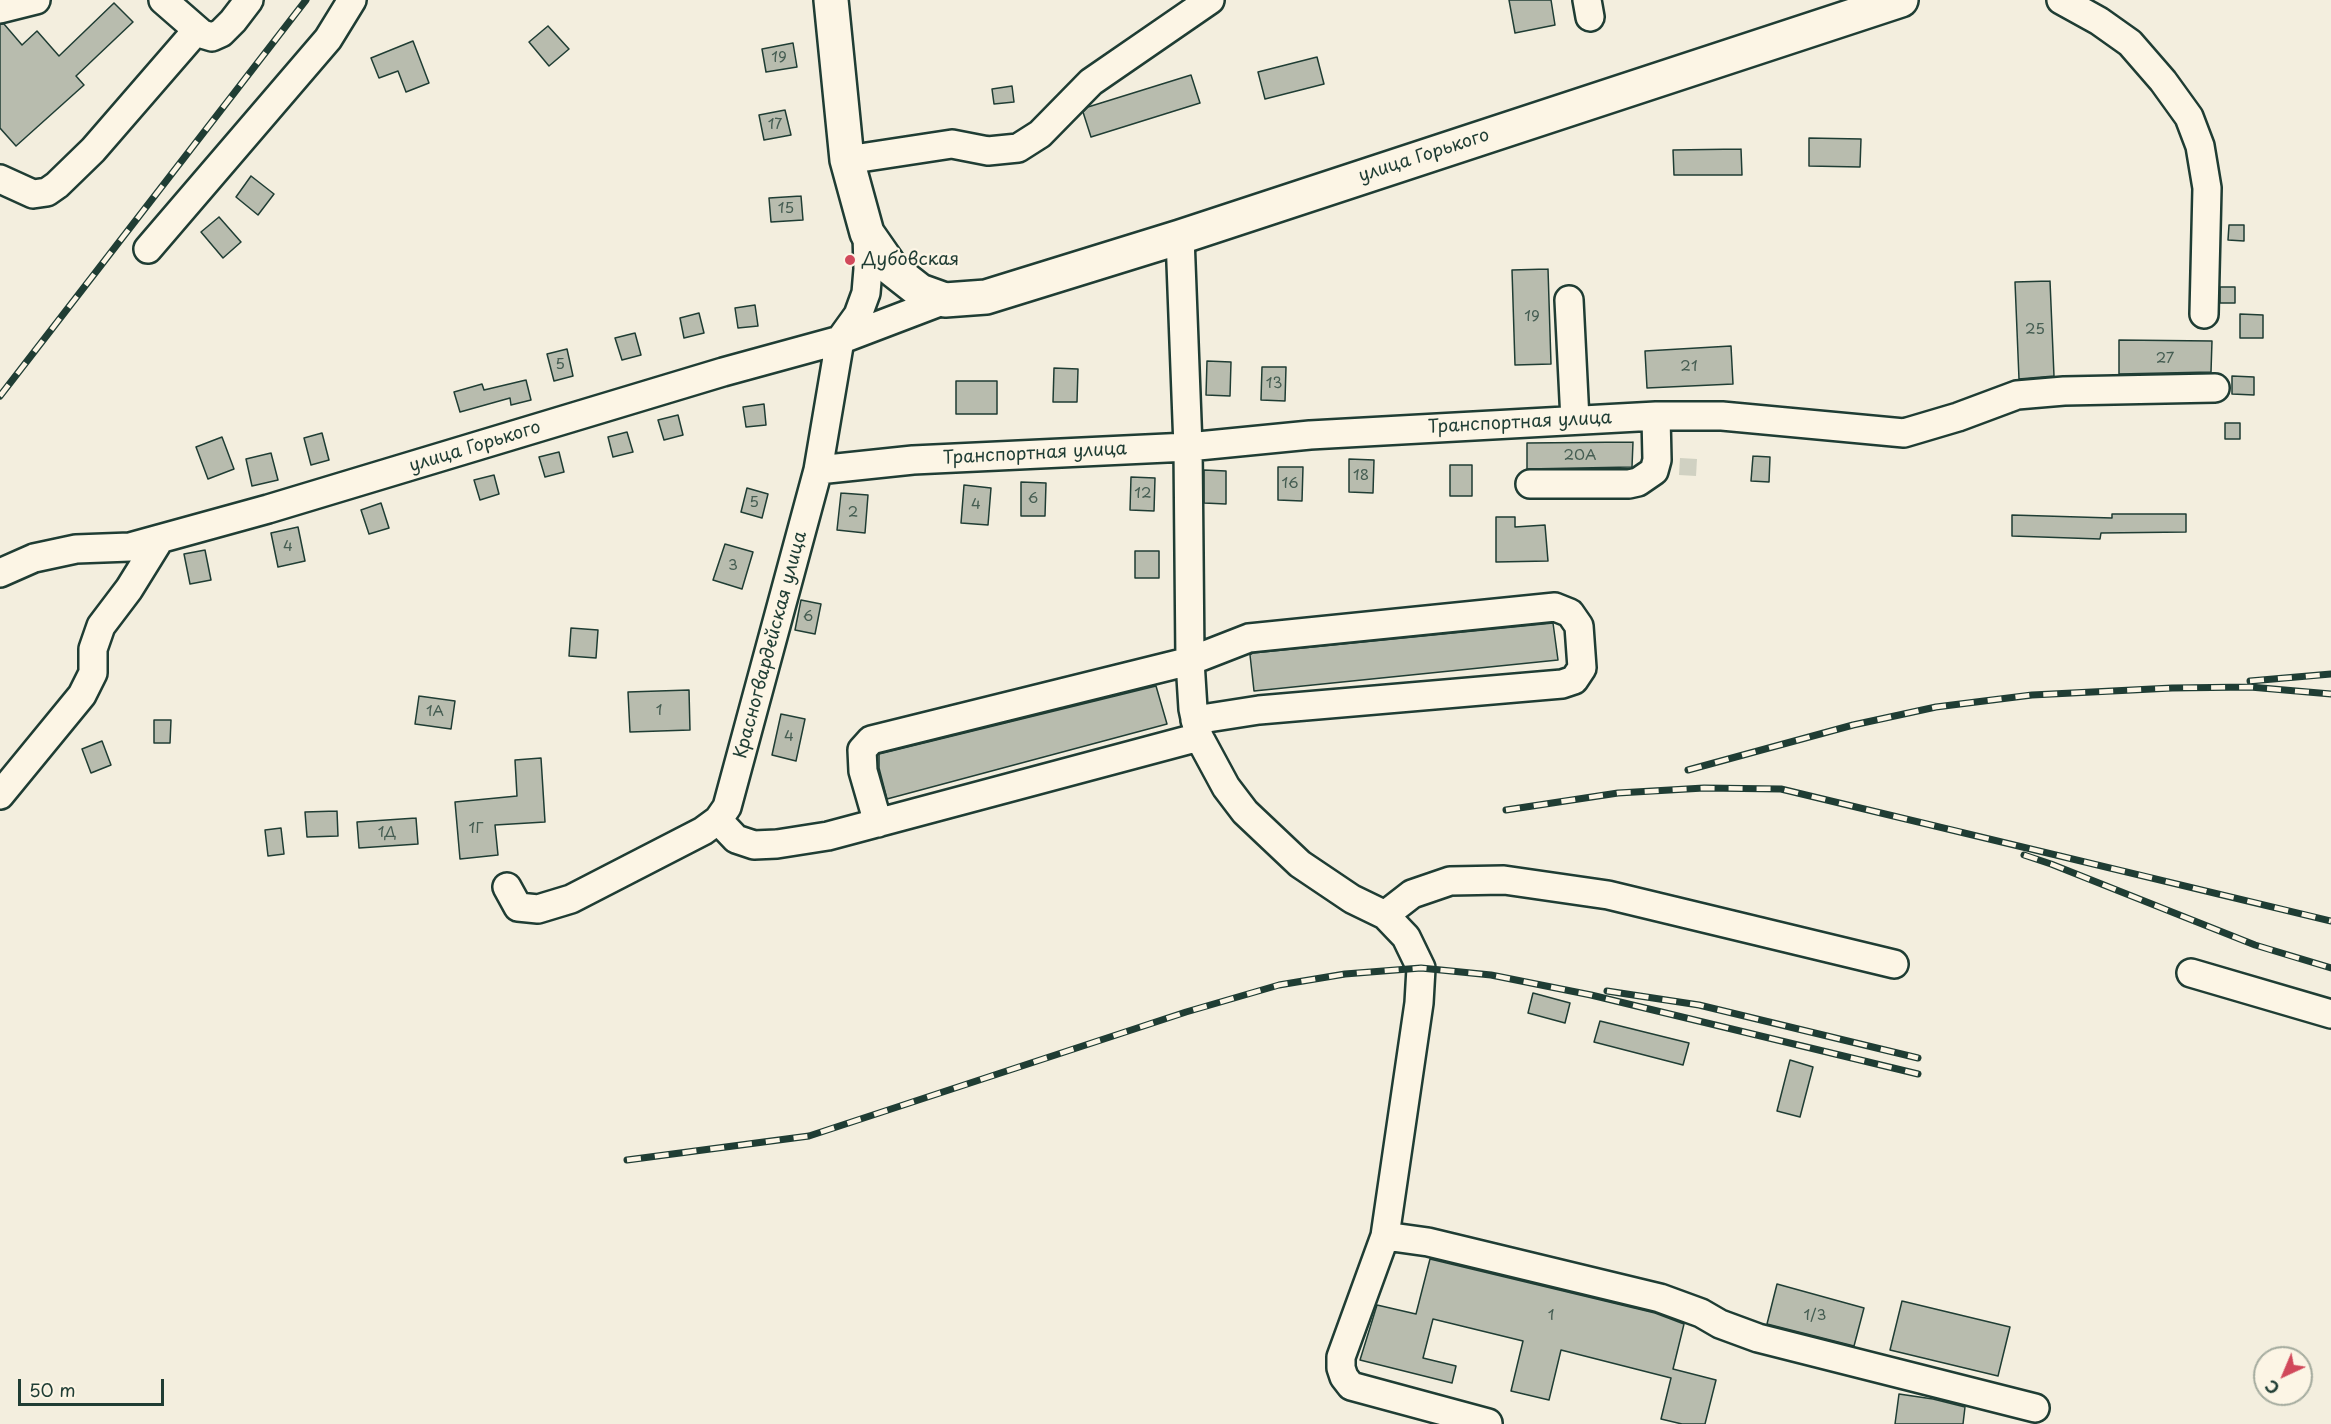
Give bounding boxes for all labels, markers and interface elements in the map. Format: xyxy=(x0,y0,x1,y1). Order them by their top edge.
house number: 19 xyxy=(771,49,787,67)
house number: 17 xyxy=(768,116,782,134)
street label: улица Горького xyxy=(1356,125,1492,187)
house number: 15 xyxy=(778,200,794,218)
place label: Дубовская xyxy=(862,249,959,271)
marker: Дубовская xyxy=(843,253,857,267)
house number: 19 xyxy=(1524,308,1540,326)
house number: 25 xyxy=(2025,321,2045,339)
house number: 27 xyxy=(2156,350,2174,368)
house number: 5 xyxy=(555,356,565,374)
house number: 21 xyxy=(1680,358,1698,376)
house number: 13 xyxy=(1266,375,1282,393)
street label: Транспортная улица xyxy=(1428,407,1612,439)
street label: улица Горького xyxy=(407,417,543,477)
street label: Транспортная улица xyxy=(943,438,1127,470)
house number: 20А xyxy=(1564,447,1596,465)
house number: 18 xyxy=(1353,467,1369,485)
house number: 16 xyxy=(1281,475,1299,493)
house number: 12 xyxy=(1134,485,1152,503)
house number: 6 xyxy=(1028,490,1038,508)
house number: 5 xyxy=(749,494,759,512)
house number: 4 xyxy=(971,496,981,514)
house number: 2 xyxy=(848,504,858,522)
street label: Красногвардейская улица xyxy=(730,529,812,761)
house number: 4 xyxy=(283,538,293,556)
house number: 3 xyxy=(728,557,738,575)
house number: 6 xyxy=(803,608,813,626)
house number: 1 xyxy=(656,702,662,720)
house number: 1А xyxy=(426,703,444,721)
house number: 4 xyxy=(784,728,794,746)
house number: 1Г xyxy=(469,820,483,838)
house number: 1Д xyxy=(378,824,396,842)
house number: 1 xyxy=(1548,1307,1554,1325)
house number: 1/3 xyxy=(1804,1307,1826,1325)
north arrow xyxy=(2253,1346,2313,1406)
scale bar xyxy=(21,1367,166,1405)
text: С xyxy=(2259,1375,2285,1400)
text: 50 m xyxy=(29,1376,76,1403)

